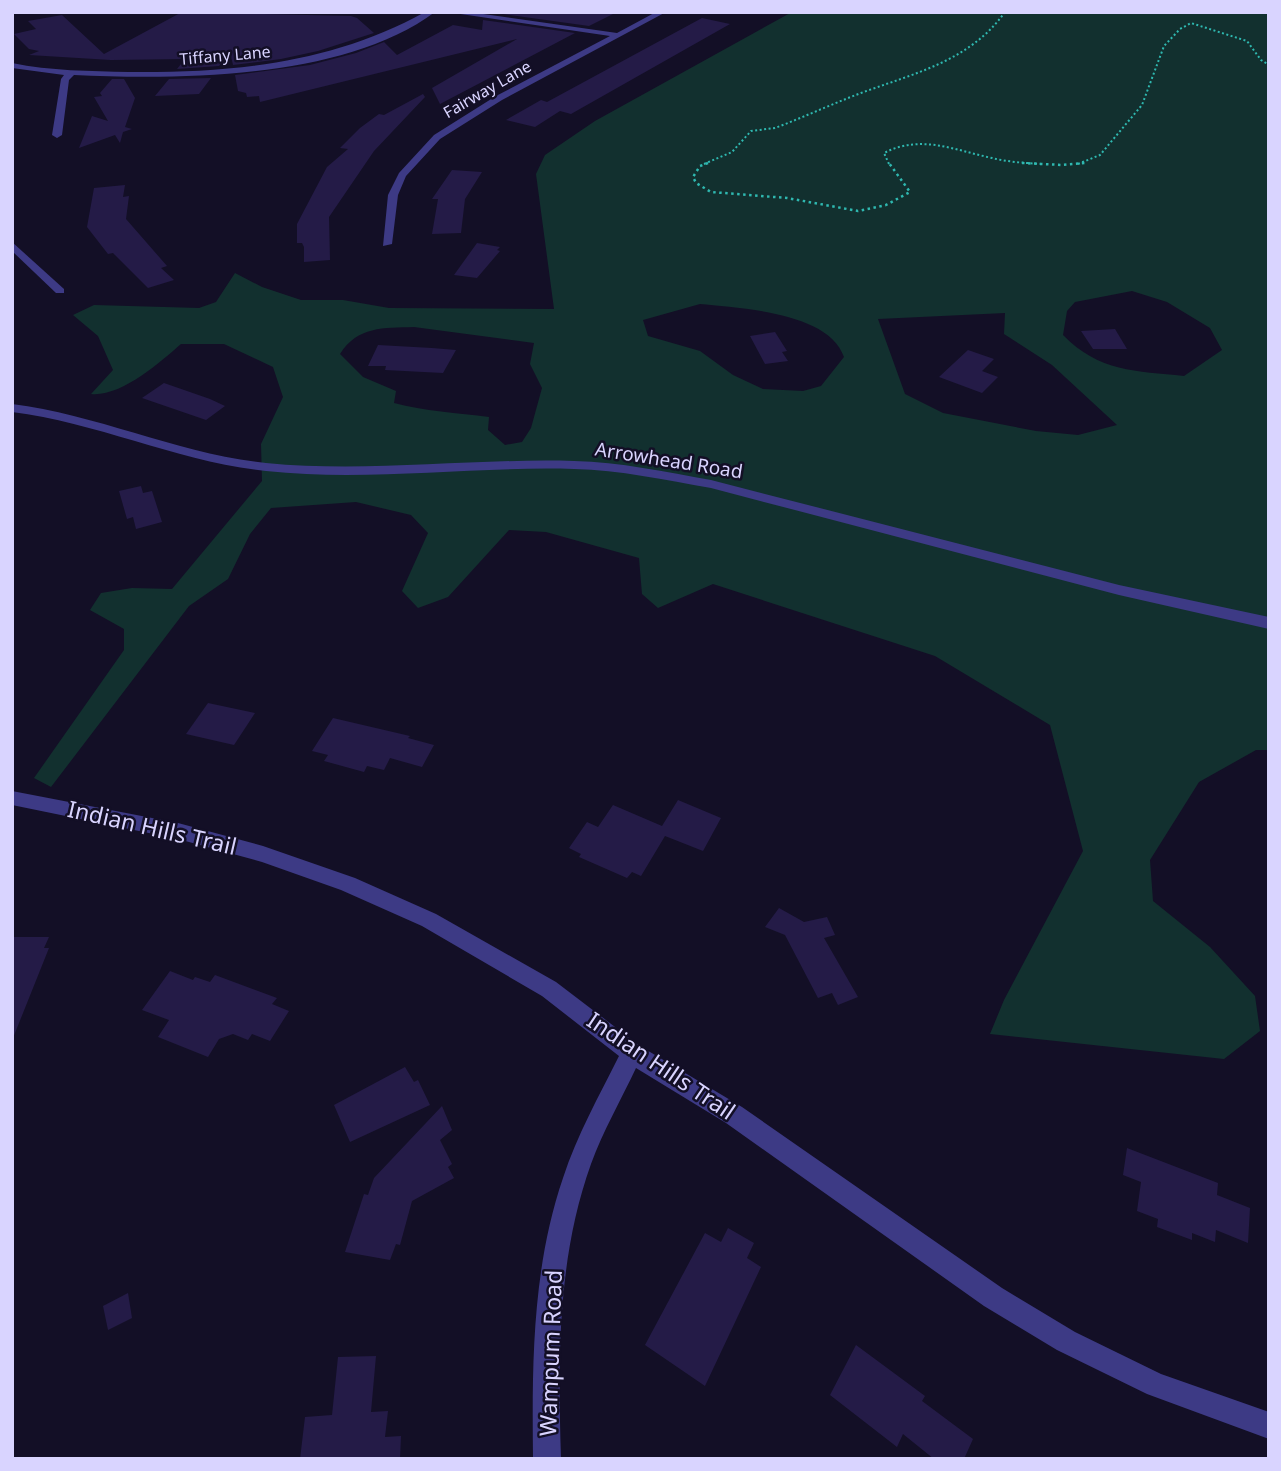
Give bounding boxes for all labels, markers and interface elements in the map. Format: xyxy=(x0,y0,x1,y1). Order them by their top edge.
street label: Tiffany Lane xyxy=(178,40,272,70)
street label: Fairway Lane xyxy=(439,55,535,123)
street label: Arrowhead Road xyxy=(593,436,745,484)
street label: Indian Hills Trail xyxy=(65,792,240,862)
street label: Indian Hills Trail xyxy=(581,1004,742,1127)
street label: Wampum Road xyxy=(531,1269,569,1437)

